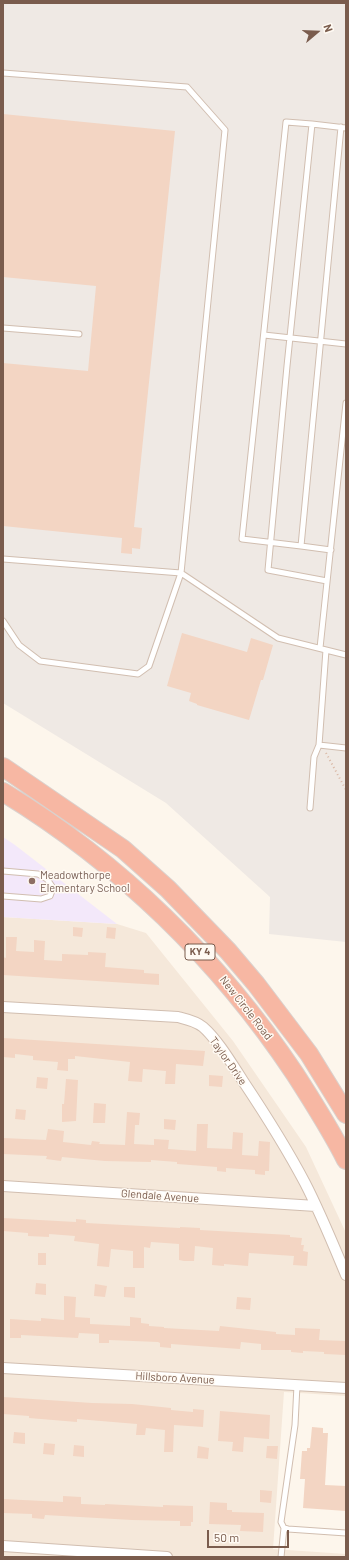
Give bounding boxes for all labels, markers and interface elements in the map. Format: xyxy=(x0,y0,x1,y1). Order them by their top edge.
north arrow xyxy=(297,12,337,52)
text: N xyxy=(321,22,336,34)
place label: Meadowthorpe Elementary School xyxy=(40,868,130,894)
marker: Meadowthorpe Elementary School xyxy=(27,876,37,886)
road number: KY 4 xyxy=(185,944,215,960)
street label: New Circle Road xyxy=(217,973,275,1043)
street label: Taylor Drive xyxy=(207,1034,249,1088)
street label: Glendale Avenue xyxy=(121,1187,199,1205)
street label: Hillsboro Avenue xyxy=(135,1369,215,1387)
scale bar xyxy=(209,1522,291,1548)
text: 50 m xyxy=(214,1530,239,1544)

